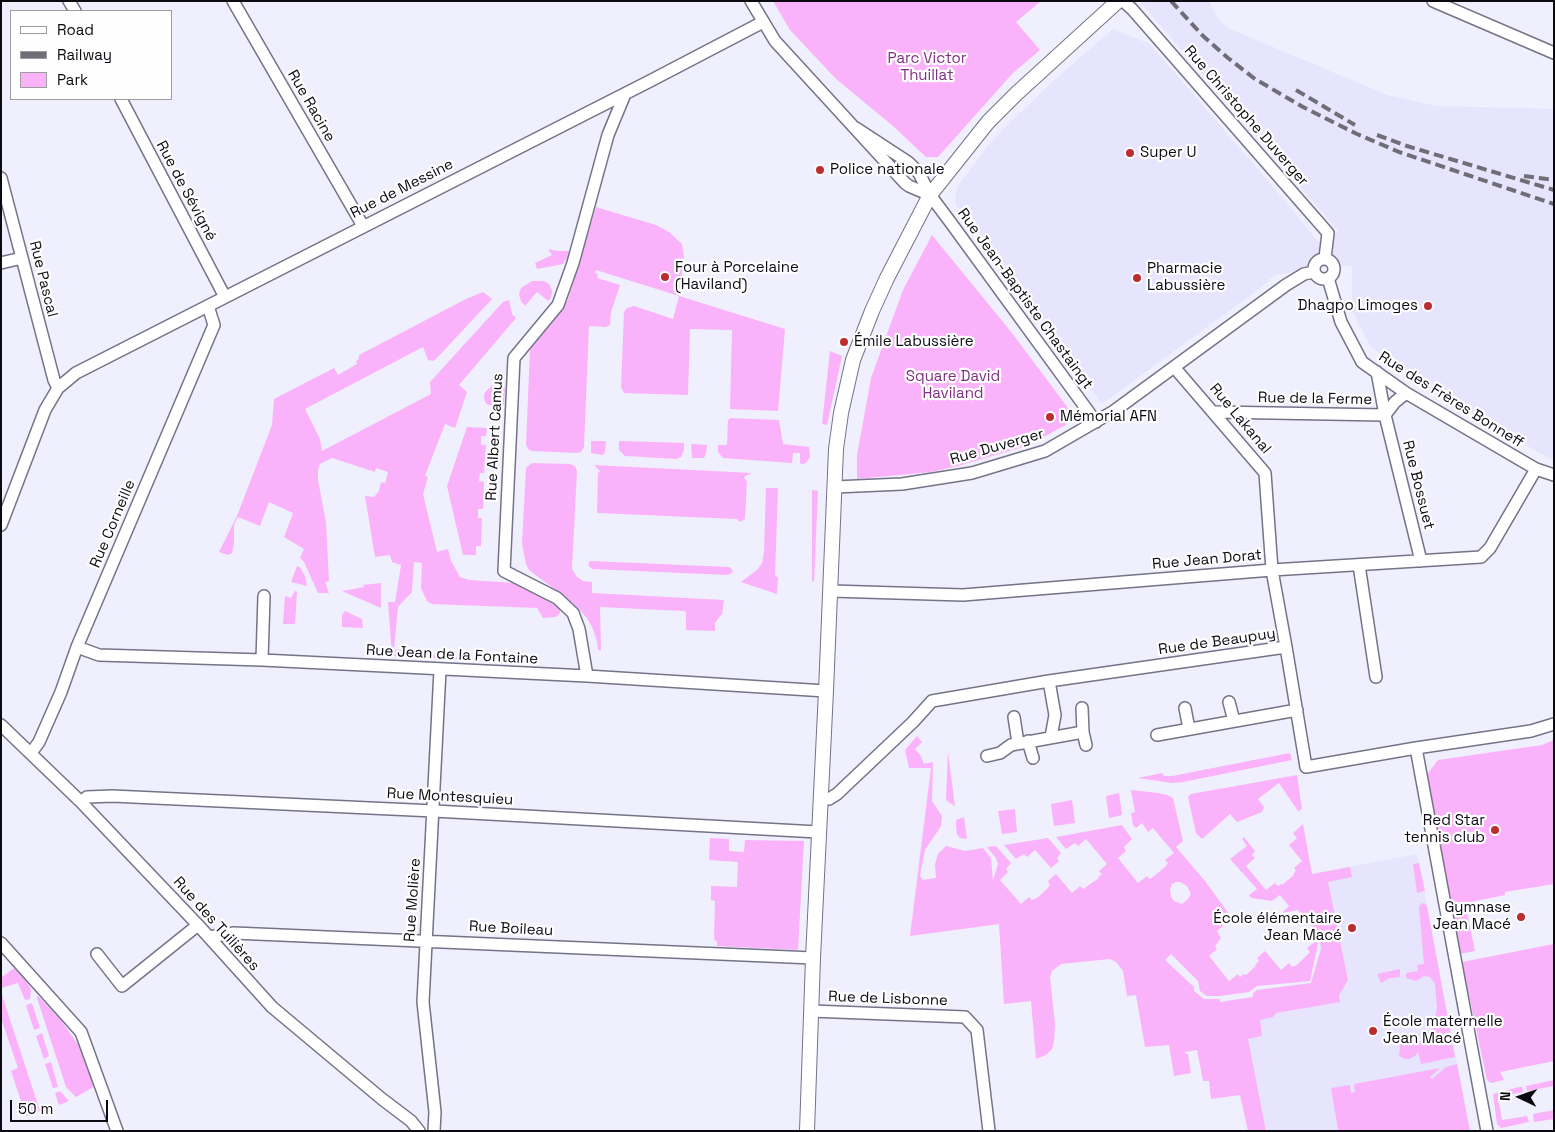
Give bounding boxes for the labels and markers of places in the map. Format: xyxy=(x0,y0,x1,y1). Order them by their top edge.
place label: Super U xyxy=(1140,144,1196,162)
marker: Super U xyxy=(1124,147,1136,159)
place label: Police nationale xyxy=(830,161,945,179)
marker: Police nationale xyxy=(814,164,826,176)
place label: Four à Porcelaine (Haviland) xyxy=(675,259,799,294)
place label: Pharmacie Labussière xyxy=(1147,260,1225,295)
marker: Four à Porcelaine (Haviland) xyxy=(659,271,671,283)
marker: Pharmacie Labussière xyxy=(1131,272,1143,284)
place label: Dhagpo Limoges xyxy=(1298,297,1418,315)
marker: Dhagpo Limoges xyxy=(1422,300,1434,312)
place label: Émile Labussière xyxy=(854,333,974,351)
marker: Émile Labussière xyxy=(838,336,850,348)
place label: Mémorial AFN xyxy=(1060,408,1157,426)
marker: Mémorial AFN xyxy=(1044,411,1056,423)
place label: Red Star tennis club xyxy=(1404,812,1485,847)
marker: Red Star tennis club xyxy=(1489,824,1501,836)
place label: Gymnase Jean Macé xyxy=(1433,899,1511,934)
place label: École élémentaire Jean Macé xyxy=(1213,910,1342,945)
marker: Gymnase Jean Macé xyxy=(1515,911,1527,923)
marker: École élémentaire Jean Macé xyxy=(1346,922,1358,934)
place label: École maternelle Jean Macé xyxy=(1383,1013,1503,1048)
marker: École maternelle Jean Macé xyxy=(1367,1025,1379,1037)

